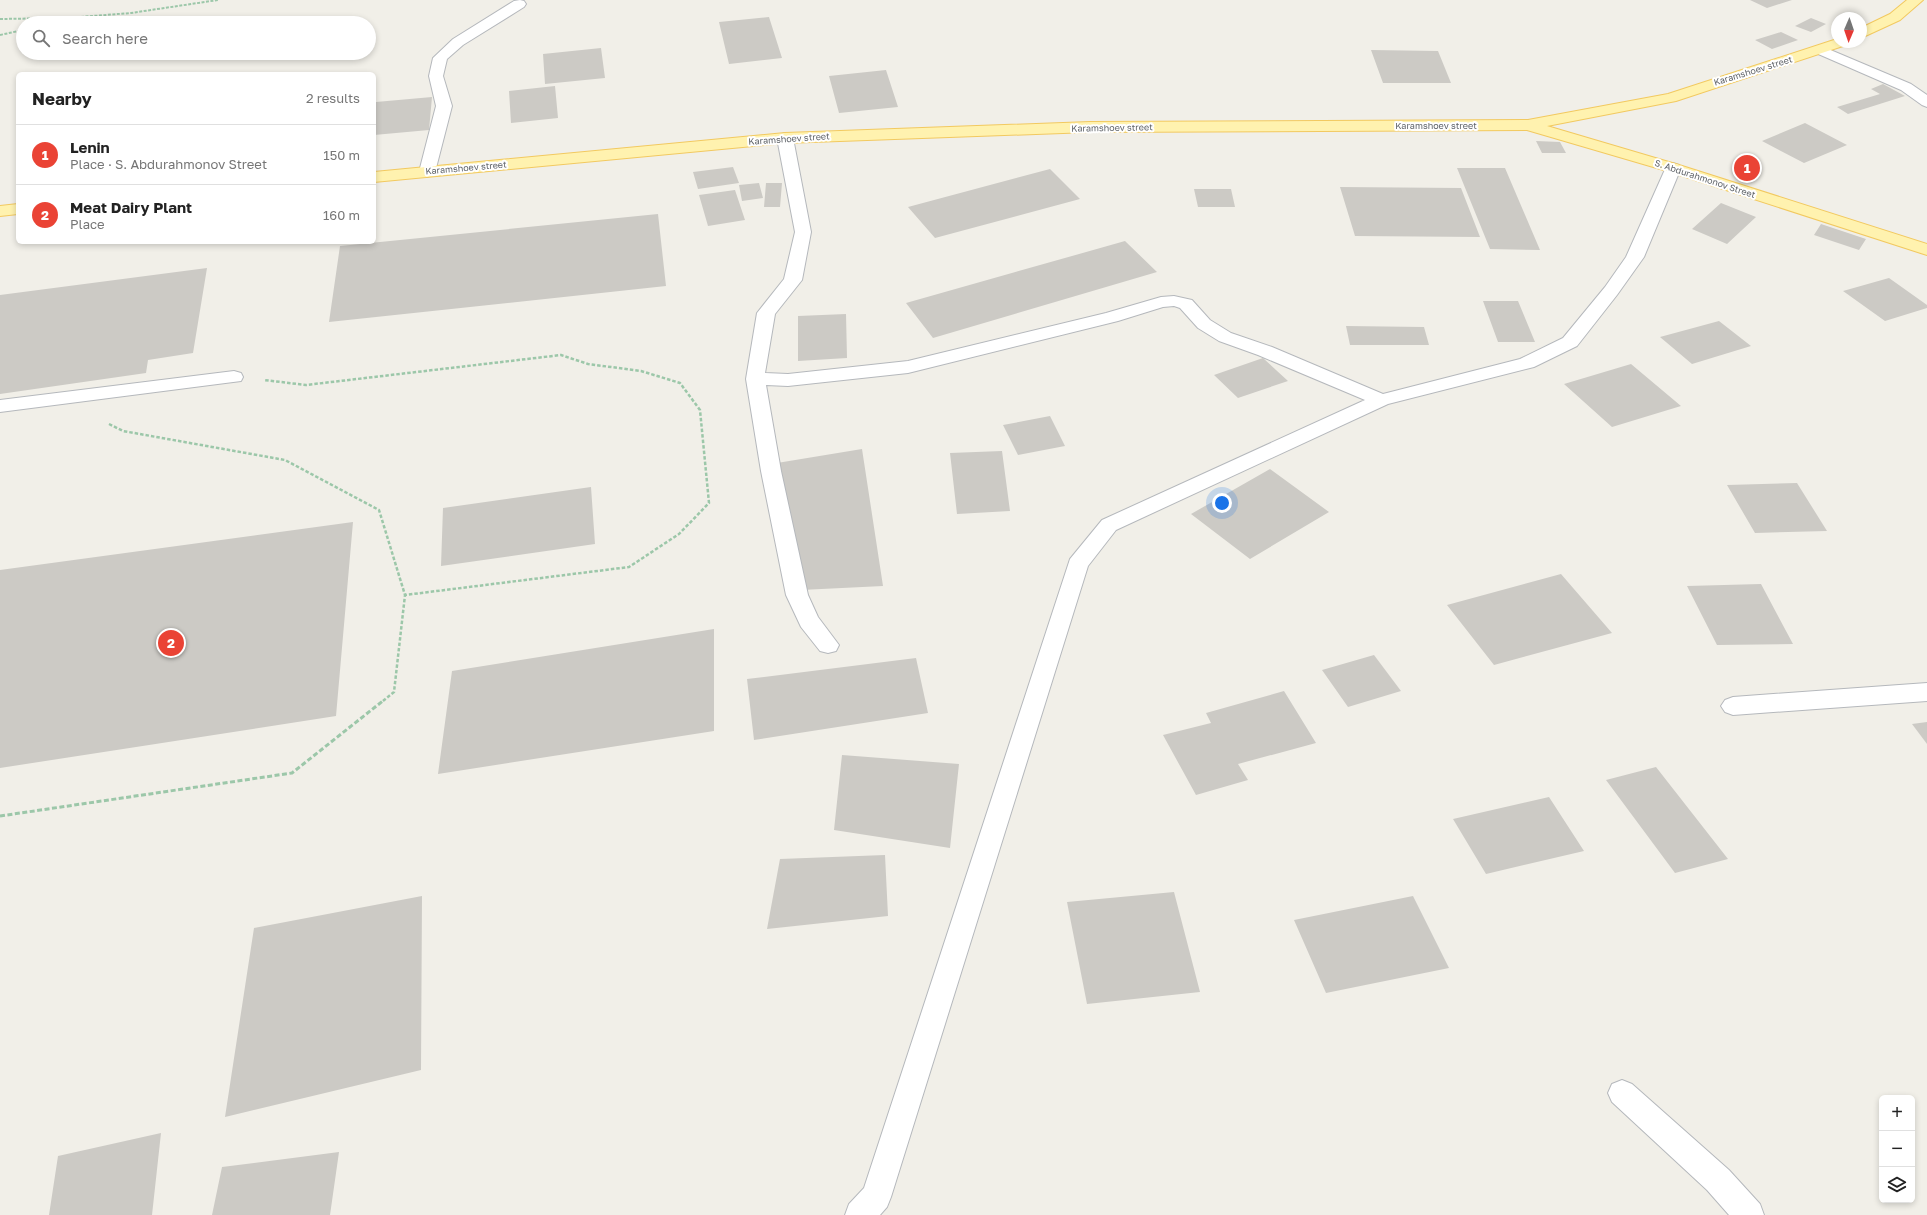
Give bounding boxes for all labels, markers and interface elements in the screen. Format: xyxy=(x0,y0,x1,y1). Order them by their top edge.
north arrow xyxy=(1831,12,1867,48)
search box xyxy=(16,16,376,60)
icon: search xyxy=(30,27,52,49)
text: Search here xyxy=(62,29,148,47)
street label: Karamshoev street xyxy=(1712,53,1794,88)
text: Nearby xyxy=(32,88,92,109)
text: 2 results xyxy=(306,90,360,106)
street label: Karamshoev street xyxy=(1395,120,1477,131)
street label: Karamshoev street xyxy=(1071,121,1153,134)
street label: Karamshoev street xyxy=(748,130,830,147)
text: Lenin xyxy=(70,138,110,156)
text: 1 xyxy=(42,147,48,163)
text: 150 m xyxy=(323,147,360,163)
pin: 1 xyxy=(1734,153,1760,183)
text: Place · S. Abdurahmonov Street xyxy=(70,156,267,172)
street label: S. Abdurahmonov Street xyxy=(1653,157,1757,200)
street label: Karamshoev street xyxy=(425,158,507,177)
text: Meat Dairy Plant xyxy=(70,198,192,216)
text: 2 xyxy=(41,207,49,223)
text: 160 m xyxy=(323,207,360,223)
text: Place xyxy=(70,216,105,232)
your location xyxy=(1212,493,1232,513)
pin: 2 xyxy=(158,628,184,658)
map controls xyxy=(1879,1095,1915,1203)
button: + xyxy=(1879,1095,1915,1131)
button: − xyxy=(1879,1131,1915,1167)
button: layers xyxy=(1879,1167,1915,1203)

